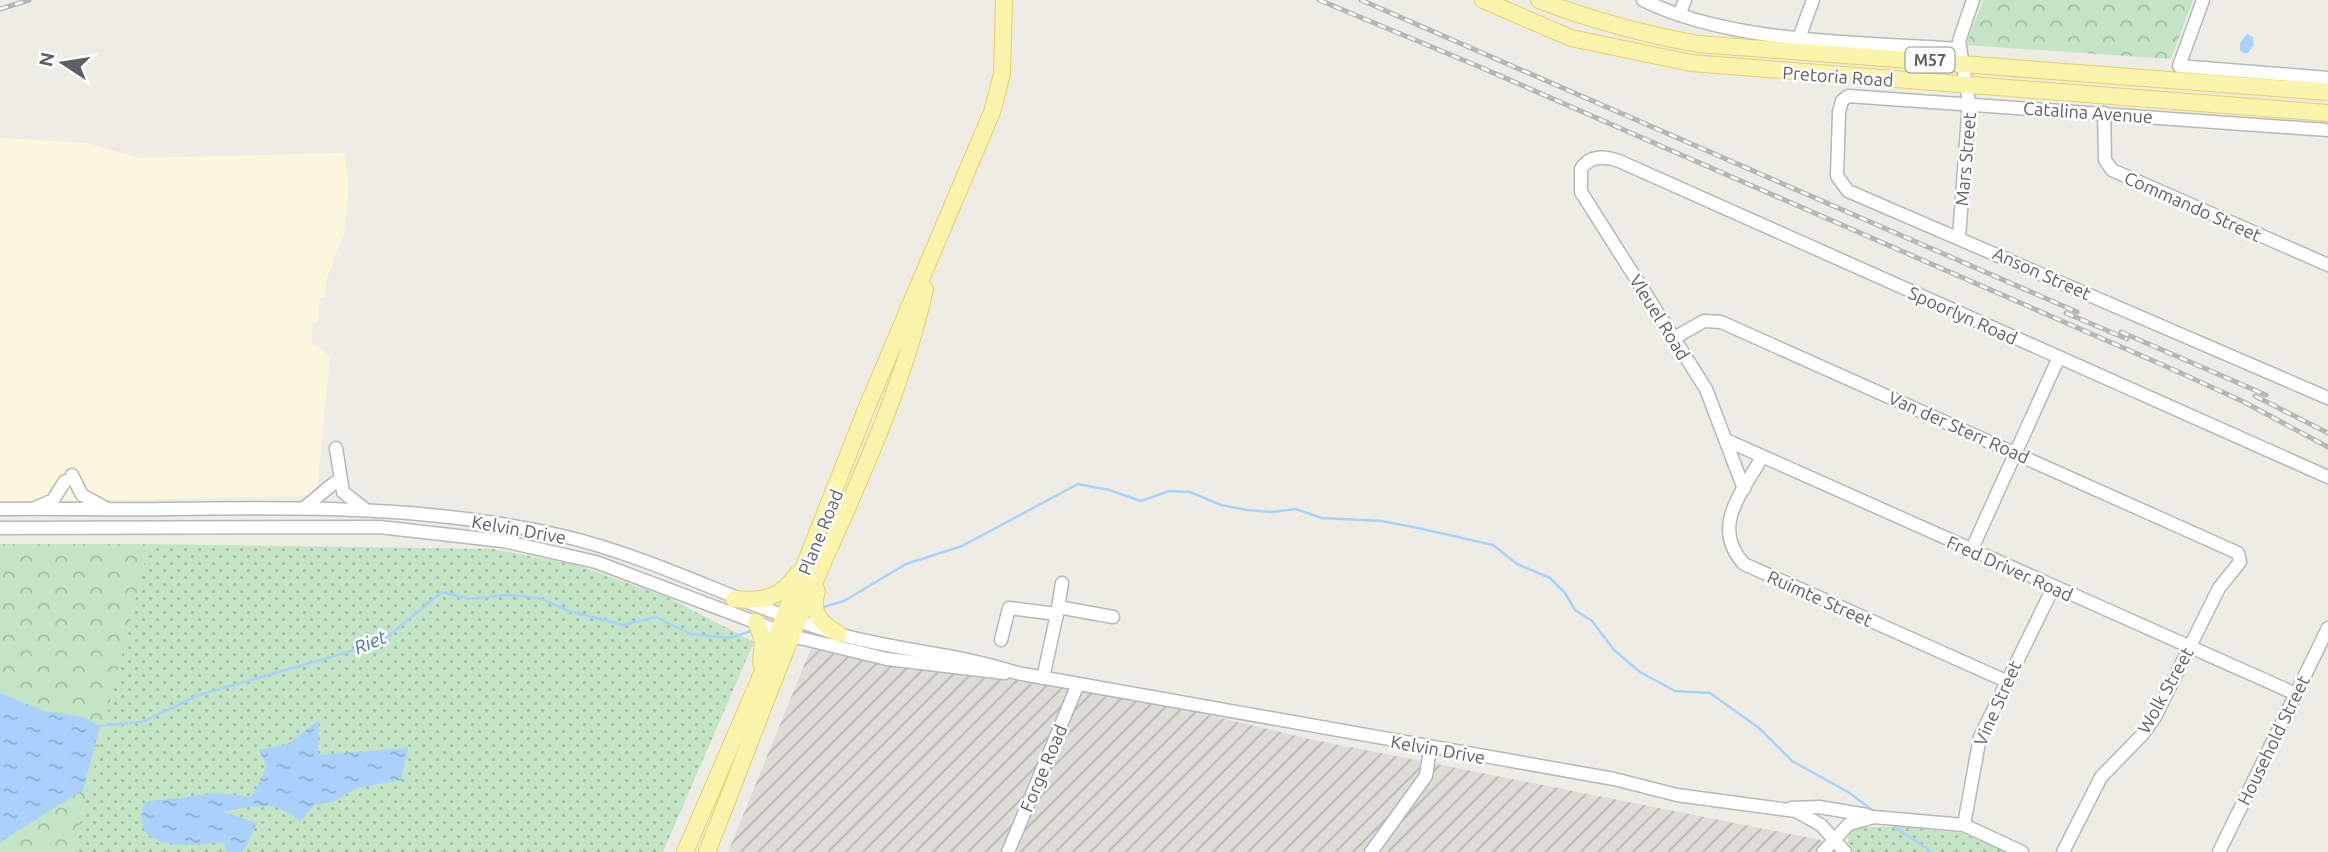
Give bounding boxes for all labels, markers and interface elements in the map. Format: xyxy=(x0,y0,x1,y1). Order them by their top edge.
north arrow xyxy=(28,28,98,98)
road number: M57 xyxy=(1906,48,1954,72)
text: N xyxy=(34,50,59,69)
street label: Pretoria Road xyxy=(1782,62,1894,90)
street label: Catalina Avenue xyxy=(2022,97,2154,127)
street label: Mars Street xyxy=(1951,111,1979,207)
street label: Commando Street xyxy=(2122,167,2264,245)
street label: Anson Street xyxy=(1990,243,2094,303)
street label: Vleuel Road xyxy=(1626,271,1694,363)
street label: Spoorlyn Road xyxy=(1905,282,2021,348)
street label: Van der Sterr Road xyxy=(1886,387,2032,467)
street label: Plane Road xyxy=(794,486,846,578)
street label: Kelvin Drive xyxy=(470,511,568,547)
street label: Fred Driver Road xyxy=(1944,531,2076,605)
street label: Ruimte Street xyxy=(1764,566,1876,630)
water label: Riet xyxy=(350,625,390,659)
street label: Wolk Street xyxy=(2133,644,2197,736)
street label: Vine Street xyxy=(1969,657,2025,749)
street label: Household Street xyxy=(2233,672,2313,808)
street label: Forge Road xyxy=(1016,721,1070,815)
street label: Kelvin Drive xyxy=(1389,731,1487,767)

